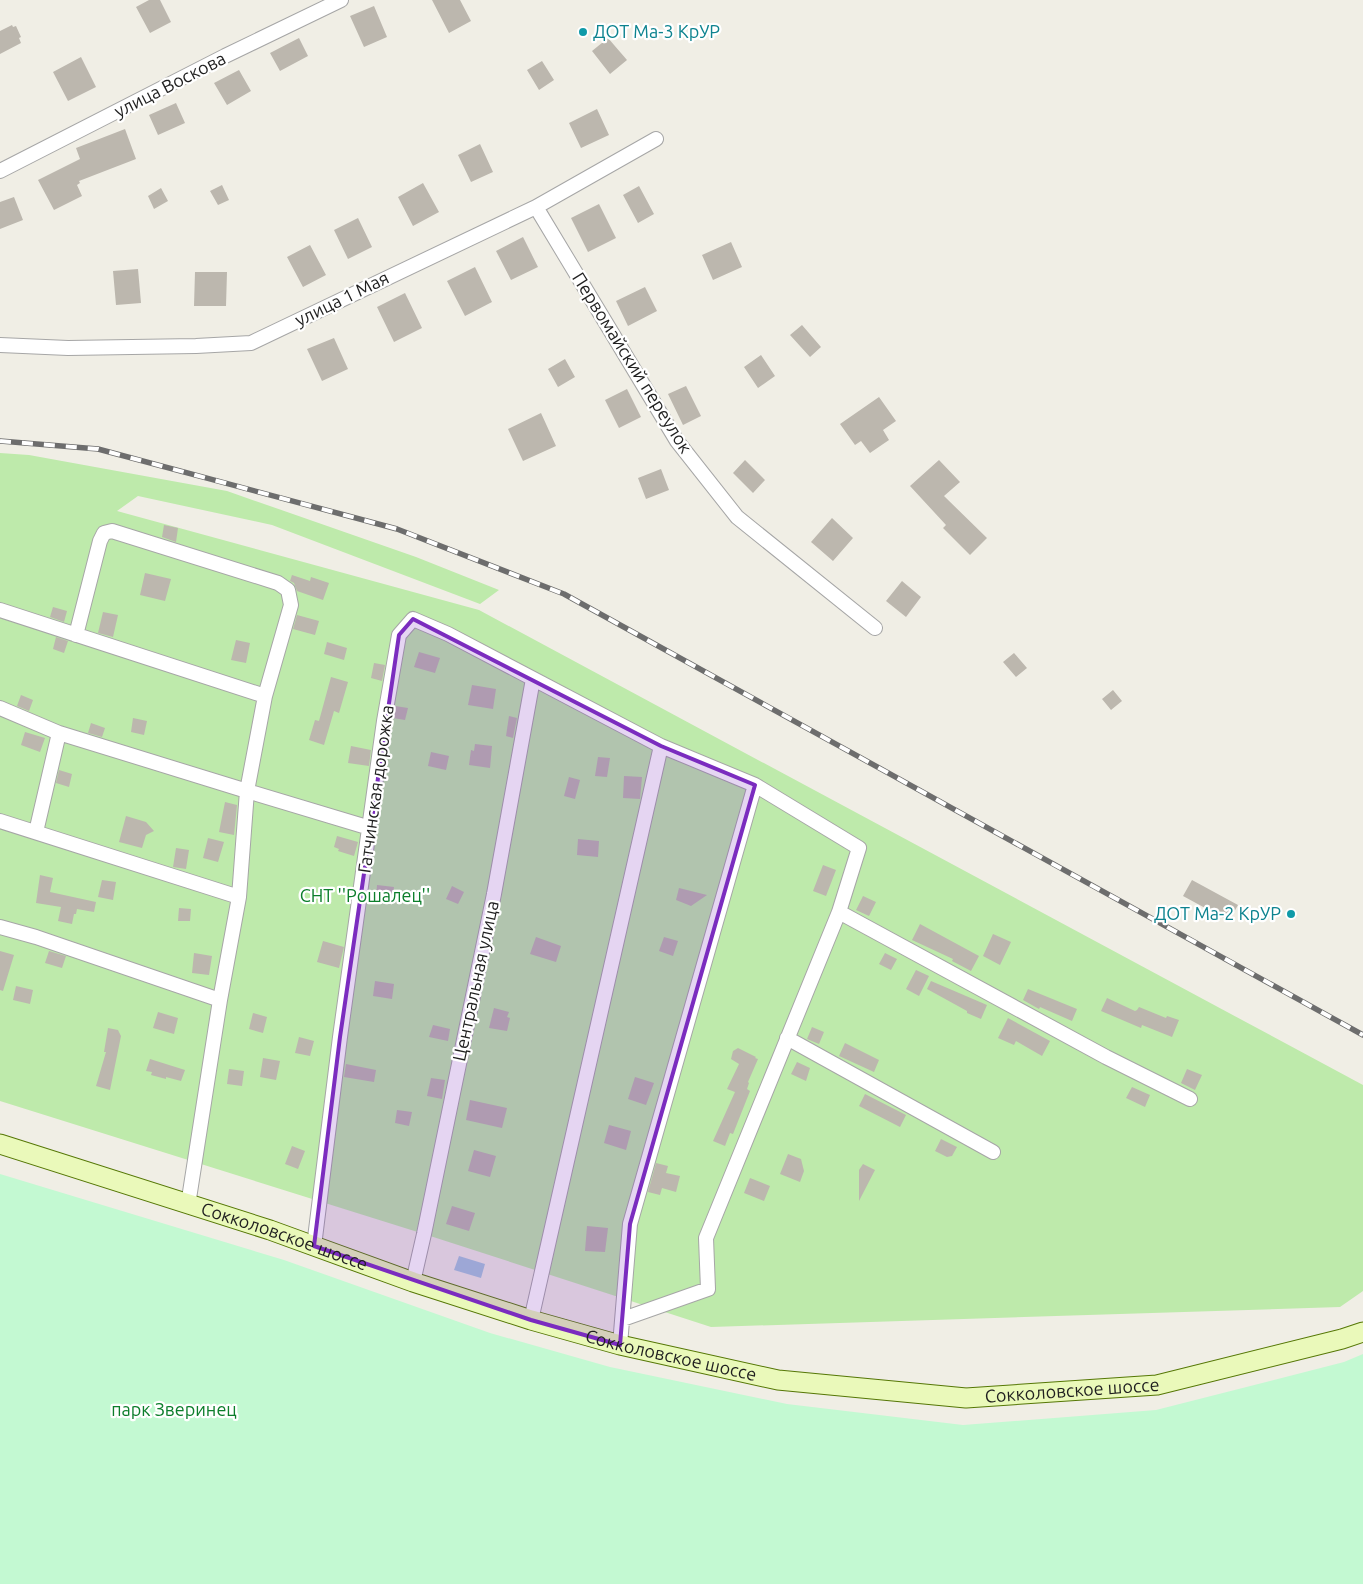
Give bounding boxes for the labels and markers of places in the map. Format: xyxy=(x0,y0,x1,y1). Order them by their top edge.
place label: ДОТ Ма-3 КрУР xyxy=(593,21,720,41)
marker: ДОТ Ма-3 КрУР xyxy=(577,26,589,38)
place label: ДОТ Ма-2 КрУР xyxy=(1154,903,1281,923)
marker: ДОТ Ма-2 КрУР xyxy=(1285,908,1297,920)

